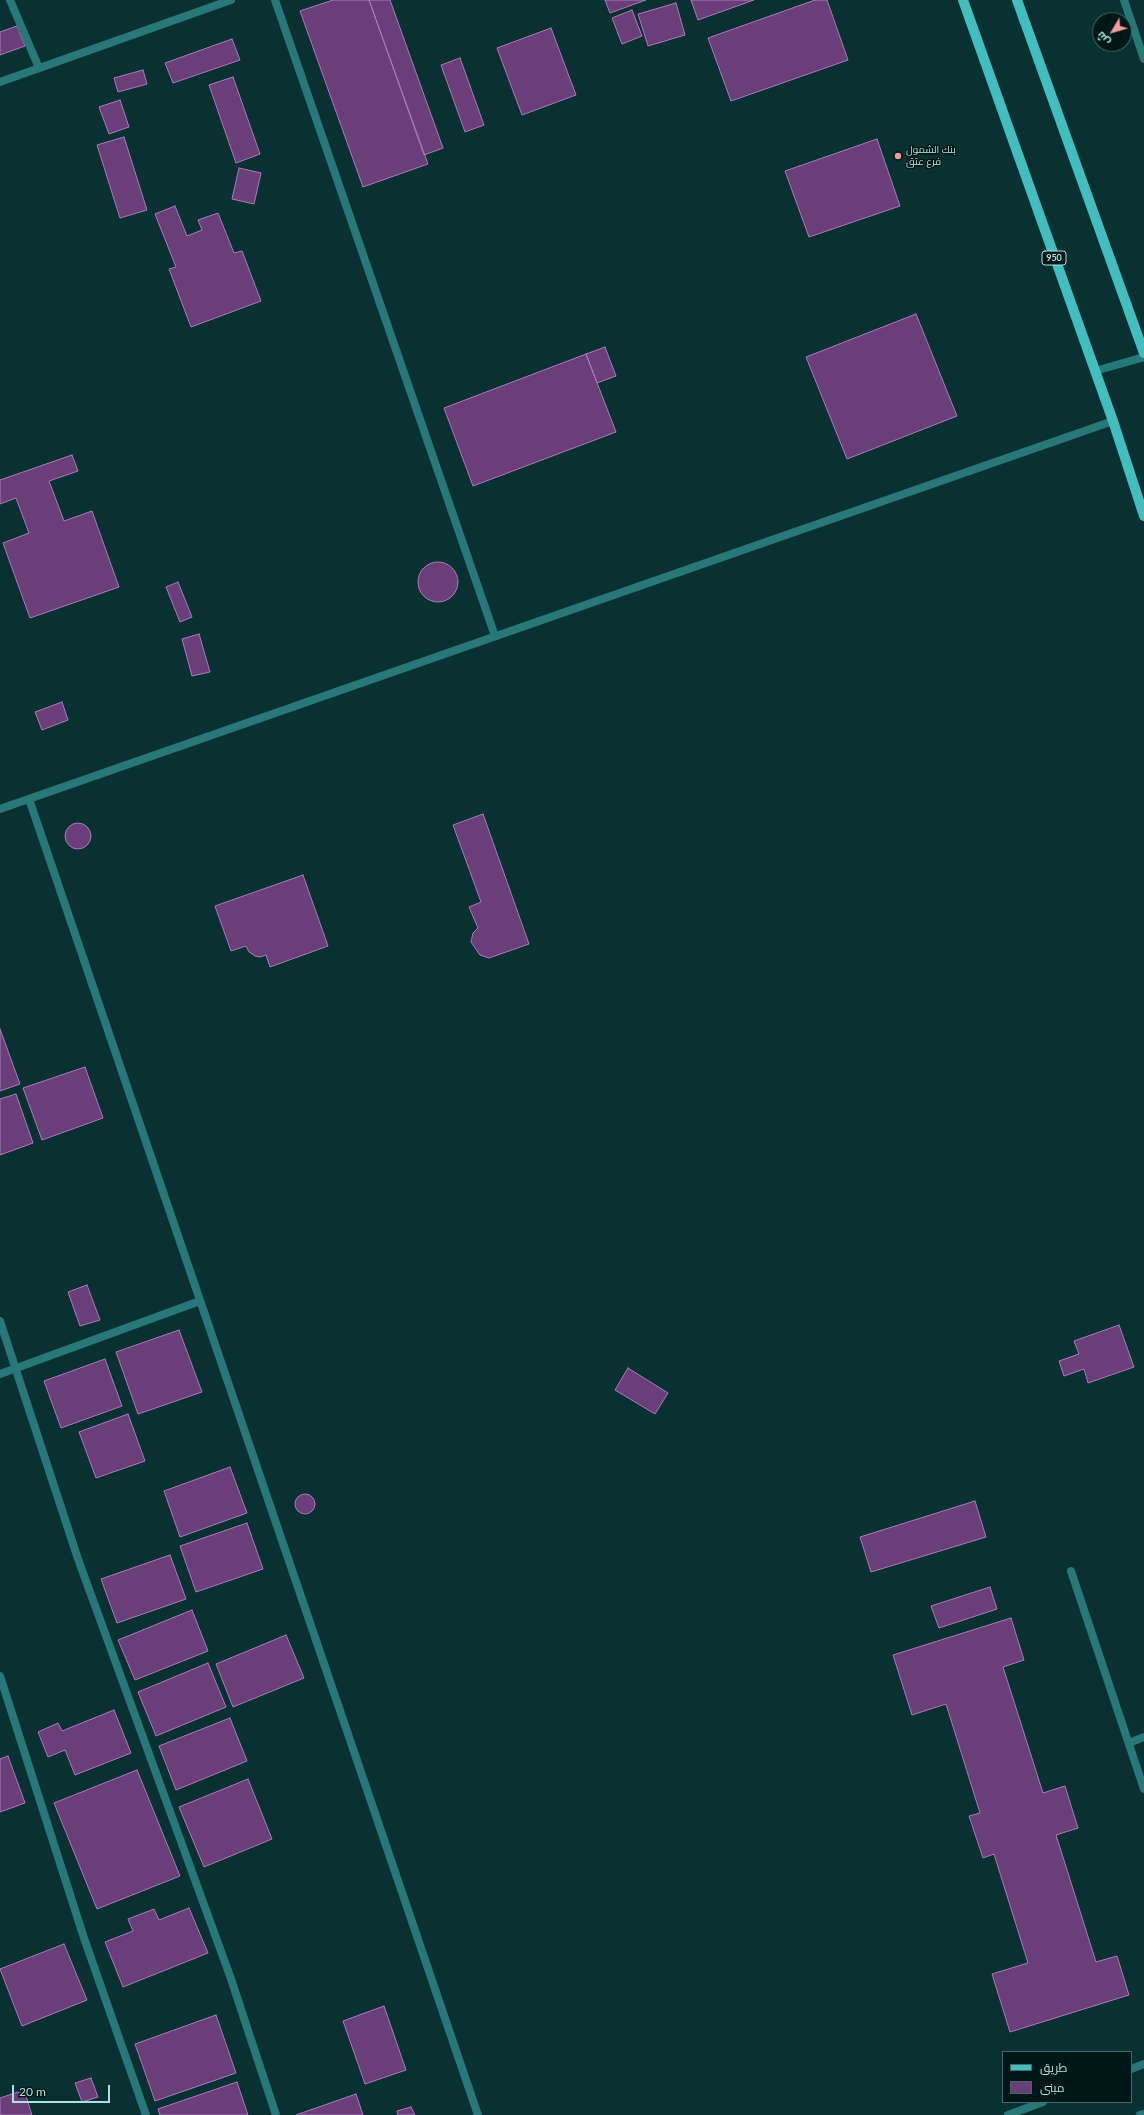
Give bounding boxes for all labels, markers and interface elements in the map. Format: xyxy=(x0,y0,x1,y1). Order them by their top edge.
north arrow xyxy=(1092,12,1132,52)
text: ش xyxy=(1093,30,1112,49)
place label: بنك الشمول فرع عتق xyxy=(906,144,956,168)
marker: بنك الشمول فرع عتق xyxy=(893,151,903,161)
road number: 950 xyxy=(1042,251,1066,265)
legend xyxy=(1002,2051,1132,2103)
text: طريق xyxy=(1040,2060,1067,2075)
scale bar xyxy=(14,2077,112,2103)
text: مبنى xyxy=(1040,2080,1065,2095)
text: 20 m xyxy=(19,2084,46,2099)

